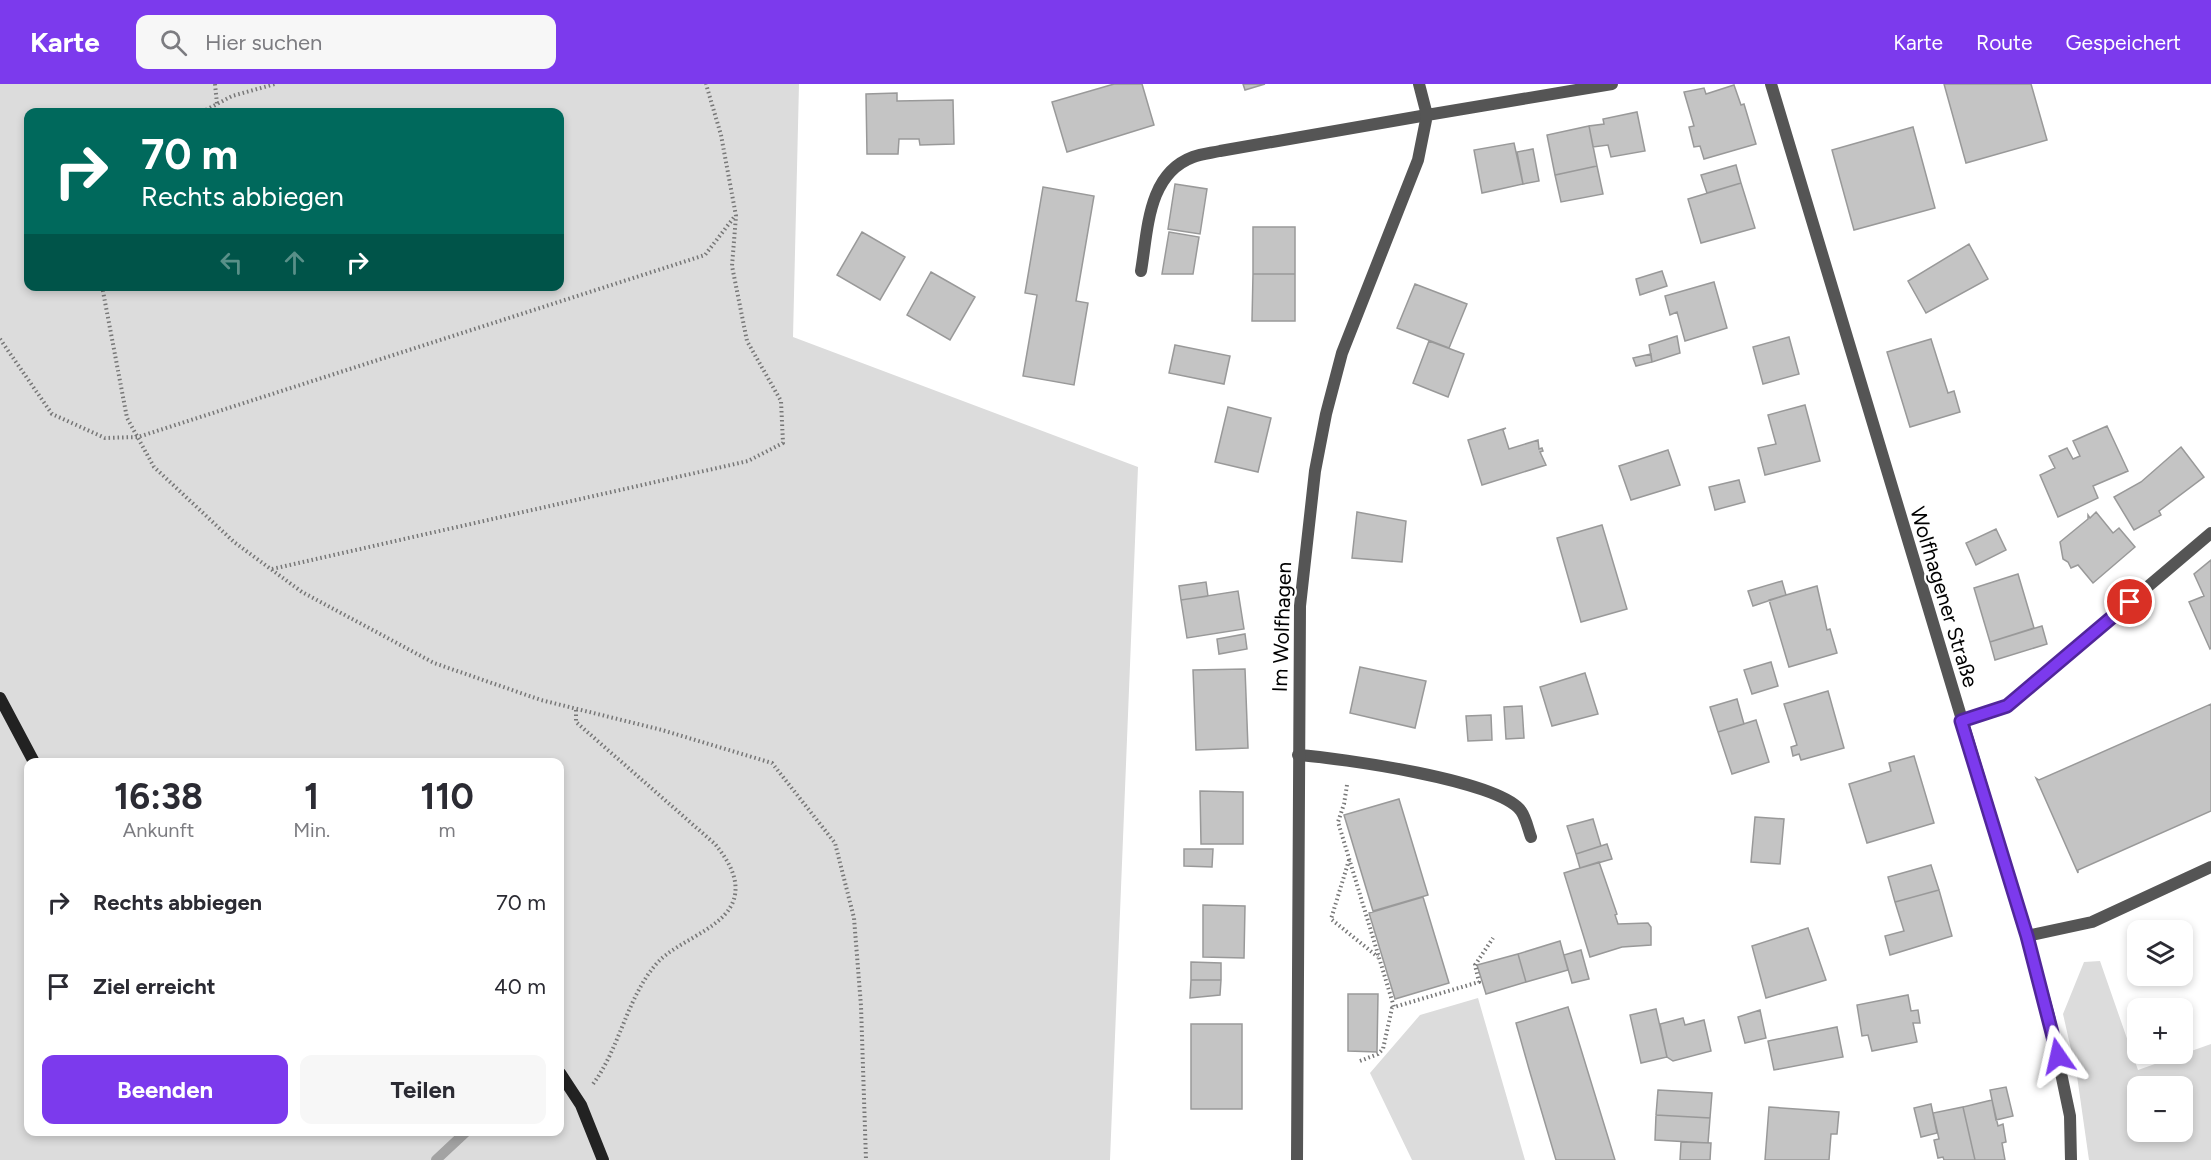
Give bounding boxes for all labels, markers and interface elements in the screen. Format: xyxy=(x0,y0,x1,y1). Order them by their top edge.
search box xyxy=(136,15,556,69)
text: Karte xyxy=(30,25,100,59)
icon: search xyxy=(157,26,190,59)
text: Hier suchen xyxy=(205,29,322,56)
text: Karte xyxy=(1893,30,1943,55)
text: Route xyxy=(1976,30,2032,55)
text: Gespeichert xyxy=(2065,30,2181,55)
text: 70 m xyxy=(141,129,238,180)
icon: right xyxy=(42,132,120,210)
text: Rechts abbiegen xyxy=(141,180,344,213)
icon: left xyxy=(215,246,248,279)
icon: ahead xyxy=(278,246,311,279)
icon: right xyxy=(341,246,374,279)
street label: Wolfhagener Straße xyxy=(1905,504,1984,690)
street label: Im Wolfhagen xyxy=(1267,561,1296,693)
pin xyxy=(2104,576,2155,627)
icon: arrive xyxy=(2113,585,2146,618)
text: 16:38 xyxy=(114,775,203,818)
text: 1 xyxy=(304,775,319,818)
text: 110 xyxy=(420,775,474,818)
text: Ankunft xyxy=(123,818,194,842)
text: Min. xyxy=(293,818,330,842)
text: m xyxy=(438,818,456,842)
icon: right xyxy=(42,886,75,919)
text: Rechts abbiegen xyxy=(93,889,262,916)
text: 70 m xyxy=(496,889,546,916)
map controls xyxy=(2127,920,2193,1142)
button: layers xyxy=(2127,920,2193,986)
icon: arrive xyxy=(42,970,75,1003)
text: Ziel erreicht xyxy=(93,973,216,1000)
text: 40 m xyxy=(494,973,546,1000)
button: + xyxy=(2127,998,2193,1064)
position arrow xyxy=(2026,1024,2090,1088)
button: Beenden xyxy=(42,1055,288,1124)
button: Teilen xyxy=(300,1055,546,1124)
button: − xyxy=(2127,1076,2193,1142)

